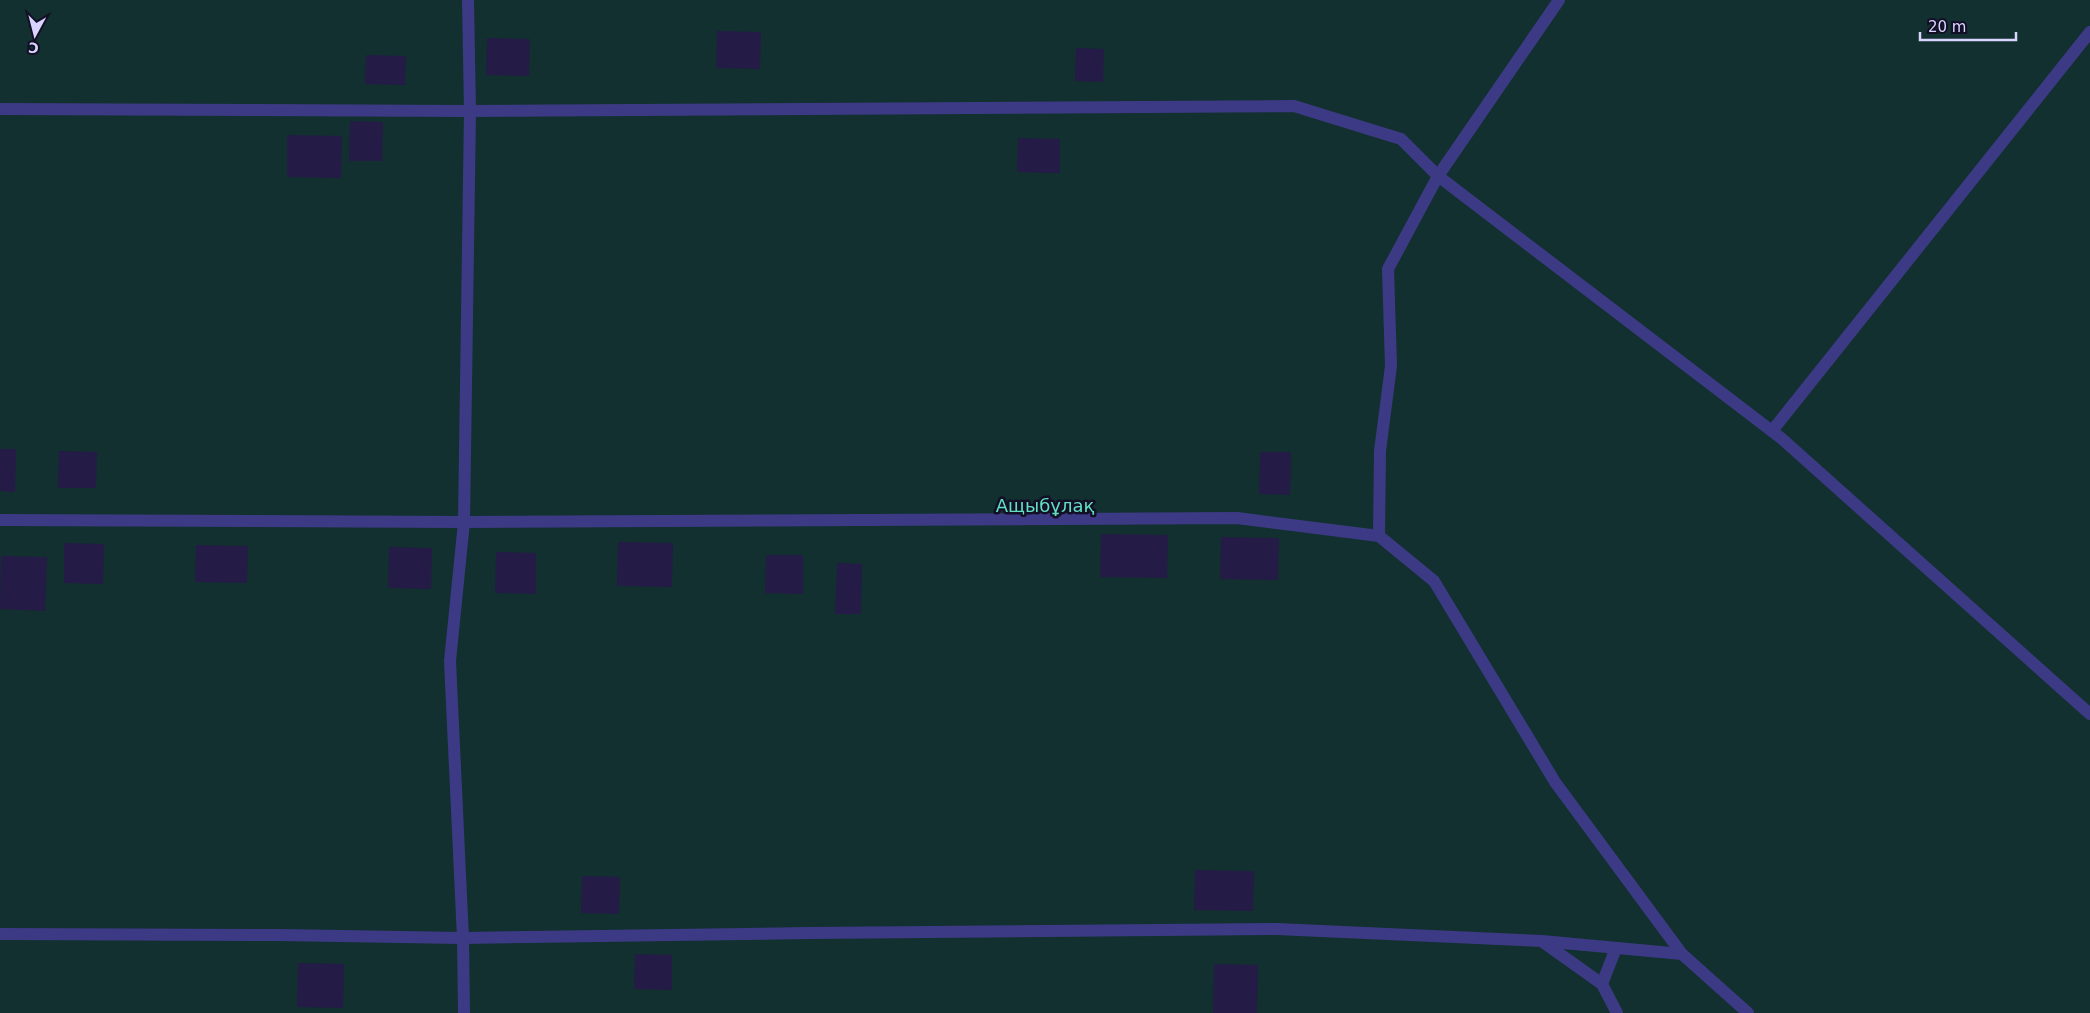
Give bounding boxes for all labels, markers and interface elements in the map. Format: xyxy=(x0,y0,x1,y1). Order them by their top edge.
north arrow xyxy=(10,10,60,60)
scale bar xyxy=(1920,10,2016,42)
text: 20 m xyxy=(1928,18,1966,36)
text: С xyxy=(27,39,39,56)
park label: Ащыбұлақ xyxy=(996,495,1094,516)

